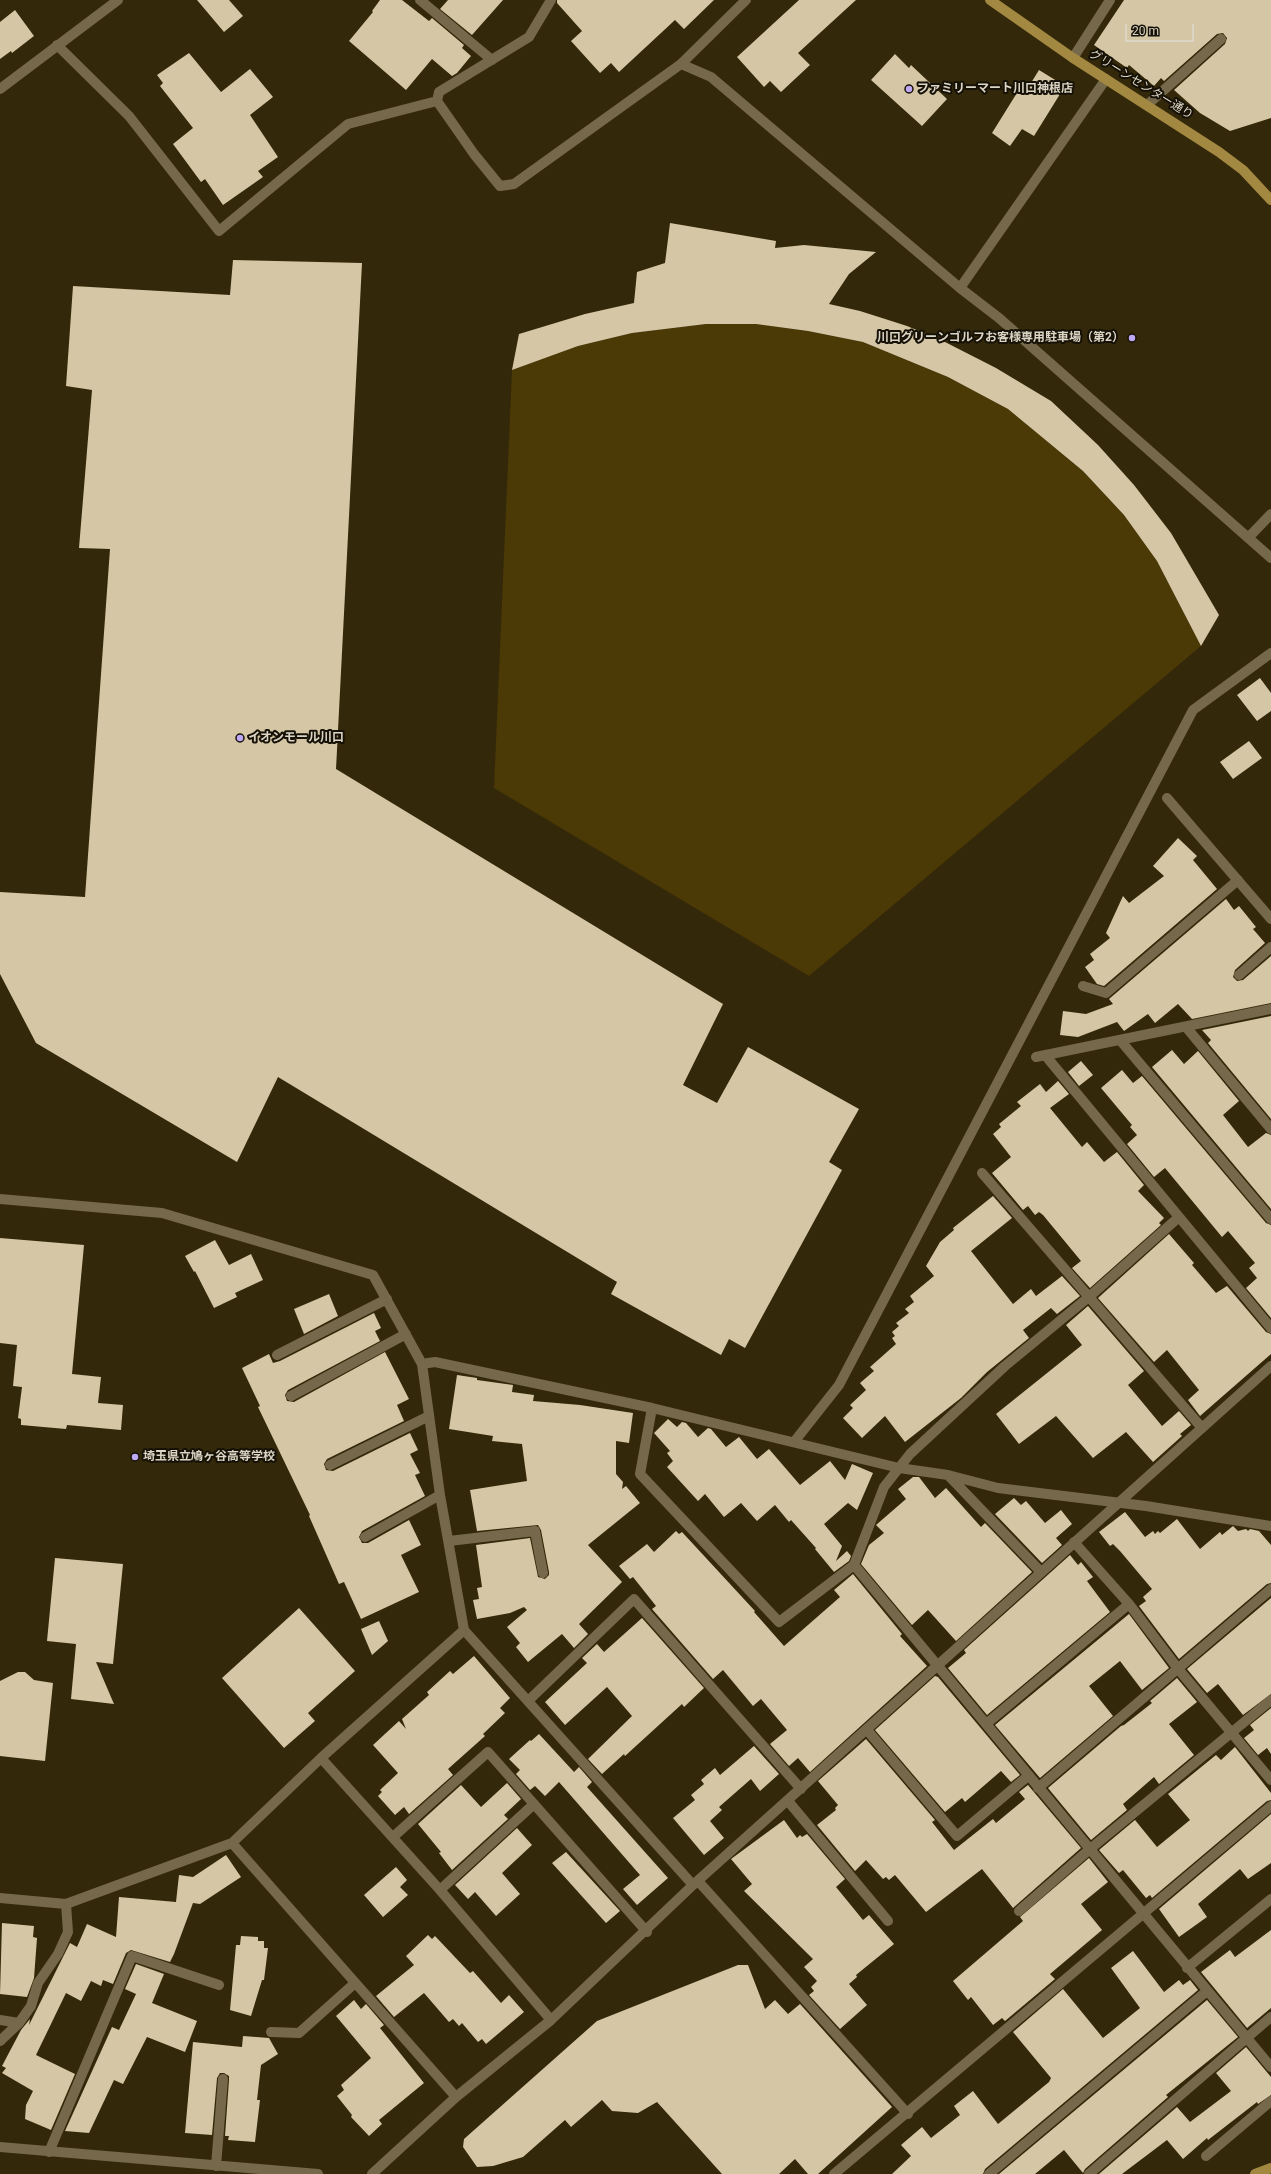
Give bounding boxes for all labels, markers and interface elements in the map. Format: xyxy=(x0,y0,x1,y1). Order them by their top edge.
scale bar xyxy=(1127,16,1196,42)
text: 20 m xyxy=(1132,24,1159,38)
street label: グリーンセンター通り xyxy=(1086,47,1196,123)
place label: ファミリーマート川口神根店 xyxy=(917,82,1073,96)
marker: ファミリーマート川口神根店 xyxy=(904,84,914,94)
place label: 川口グリーンゴルフお客様専用駐車場（第2） xyxy=(877,331,1124,345)
marker: 川口グリーンゴルフお客様専用駐車場（第2） xyxy=(1127,333,1137,343)
place label: イオンモール川口 xyxy=(248,731,344,745)
marker: イオンモール川口 xyxy=(235,733,245,743)
place label: 埼玉県立鳩ヶ谷高等学校 xyxy=(143,1450,275,1464)
marker: 埼玉県立鳩ヶ谷高等学校 xyxy=(130,1452,140,1462)

